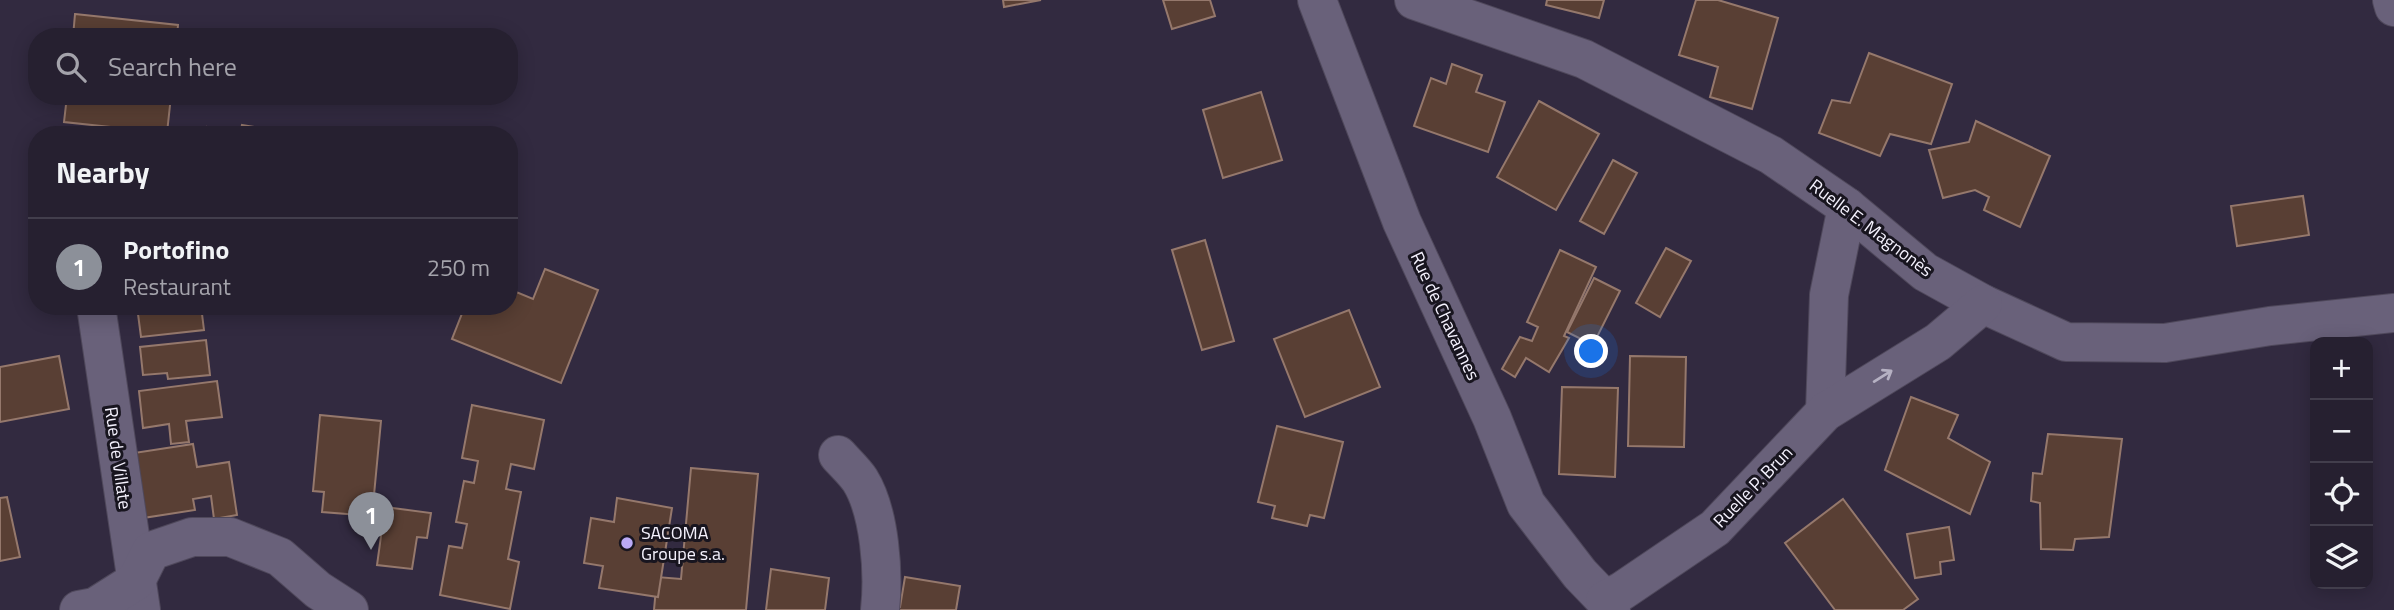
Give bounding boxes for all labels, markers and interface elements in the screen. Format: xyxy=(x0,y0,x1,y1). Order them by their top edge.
search box xyxy=(28,28,518,105)
text: Search here xyxy=(108,47,237,86)
icon: search xyxy=(52,48,90,86)
text: Nearby xyxy=(56,149,149,195)
street label: Ruelle E. Magnonès xyxy=(1804,172,1939,283)
text: Portofino xyxy=(123,230,229,269)
street label: Rue de Chavannes xyxy=(1404,247,1487,384)
text: 1 xyxy=(73,250,85,285)
text: 250 m xyxy=(427,250,490,285)
text: Restaurant xyxy=(123,269,231,304)
your location xyxy=(1574,334,1608,368)
map controls xyxy=(2310,337,2373,589)
button: + xyxy=(2310,337,2373,400)
one-way arrow xyxy=(1873,369,1892,384)
button: − xyxy=(2310,400,2373,463)
street label: Rue de Villate xyxy=(98,405,139,511)
street label: Ruelle P. Brun xyxy=(1707,440,1799,534)
button: locate xyxy=(2310,463,2373,526)
pin: 1 xyxy=(348,492,394,550)
place label: SACOMA Groupe s.a. xyxy=(641,519,725,567)
button: layers xyxy=(2310,526,2373,589)
marker: SACOMA Groupe s.a. xyxy=(619,535,635,551)

